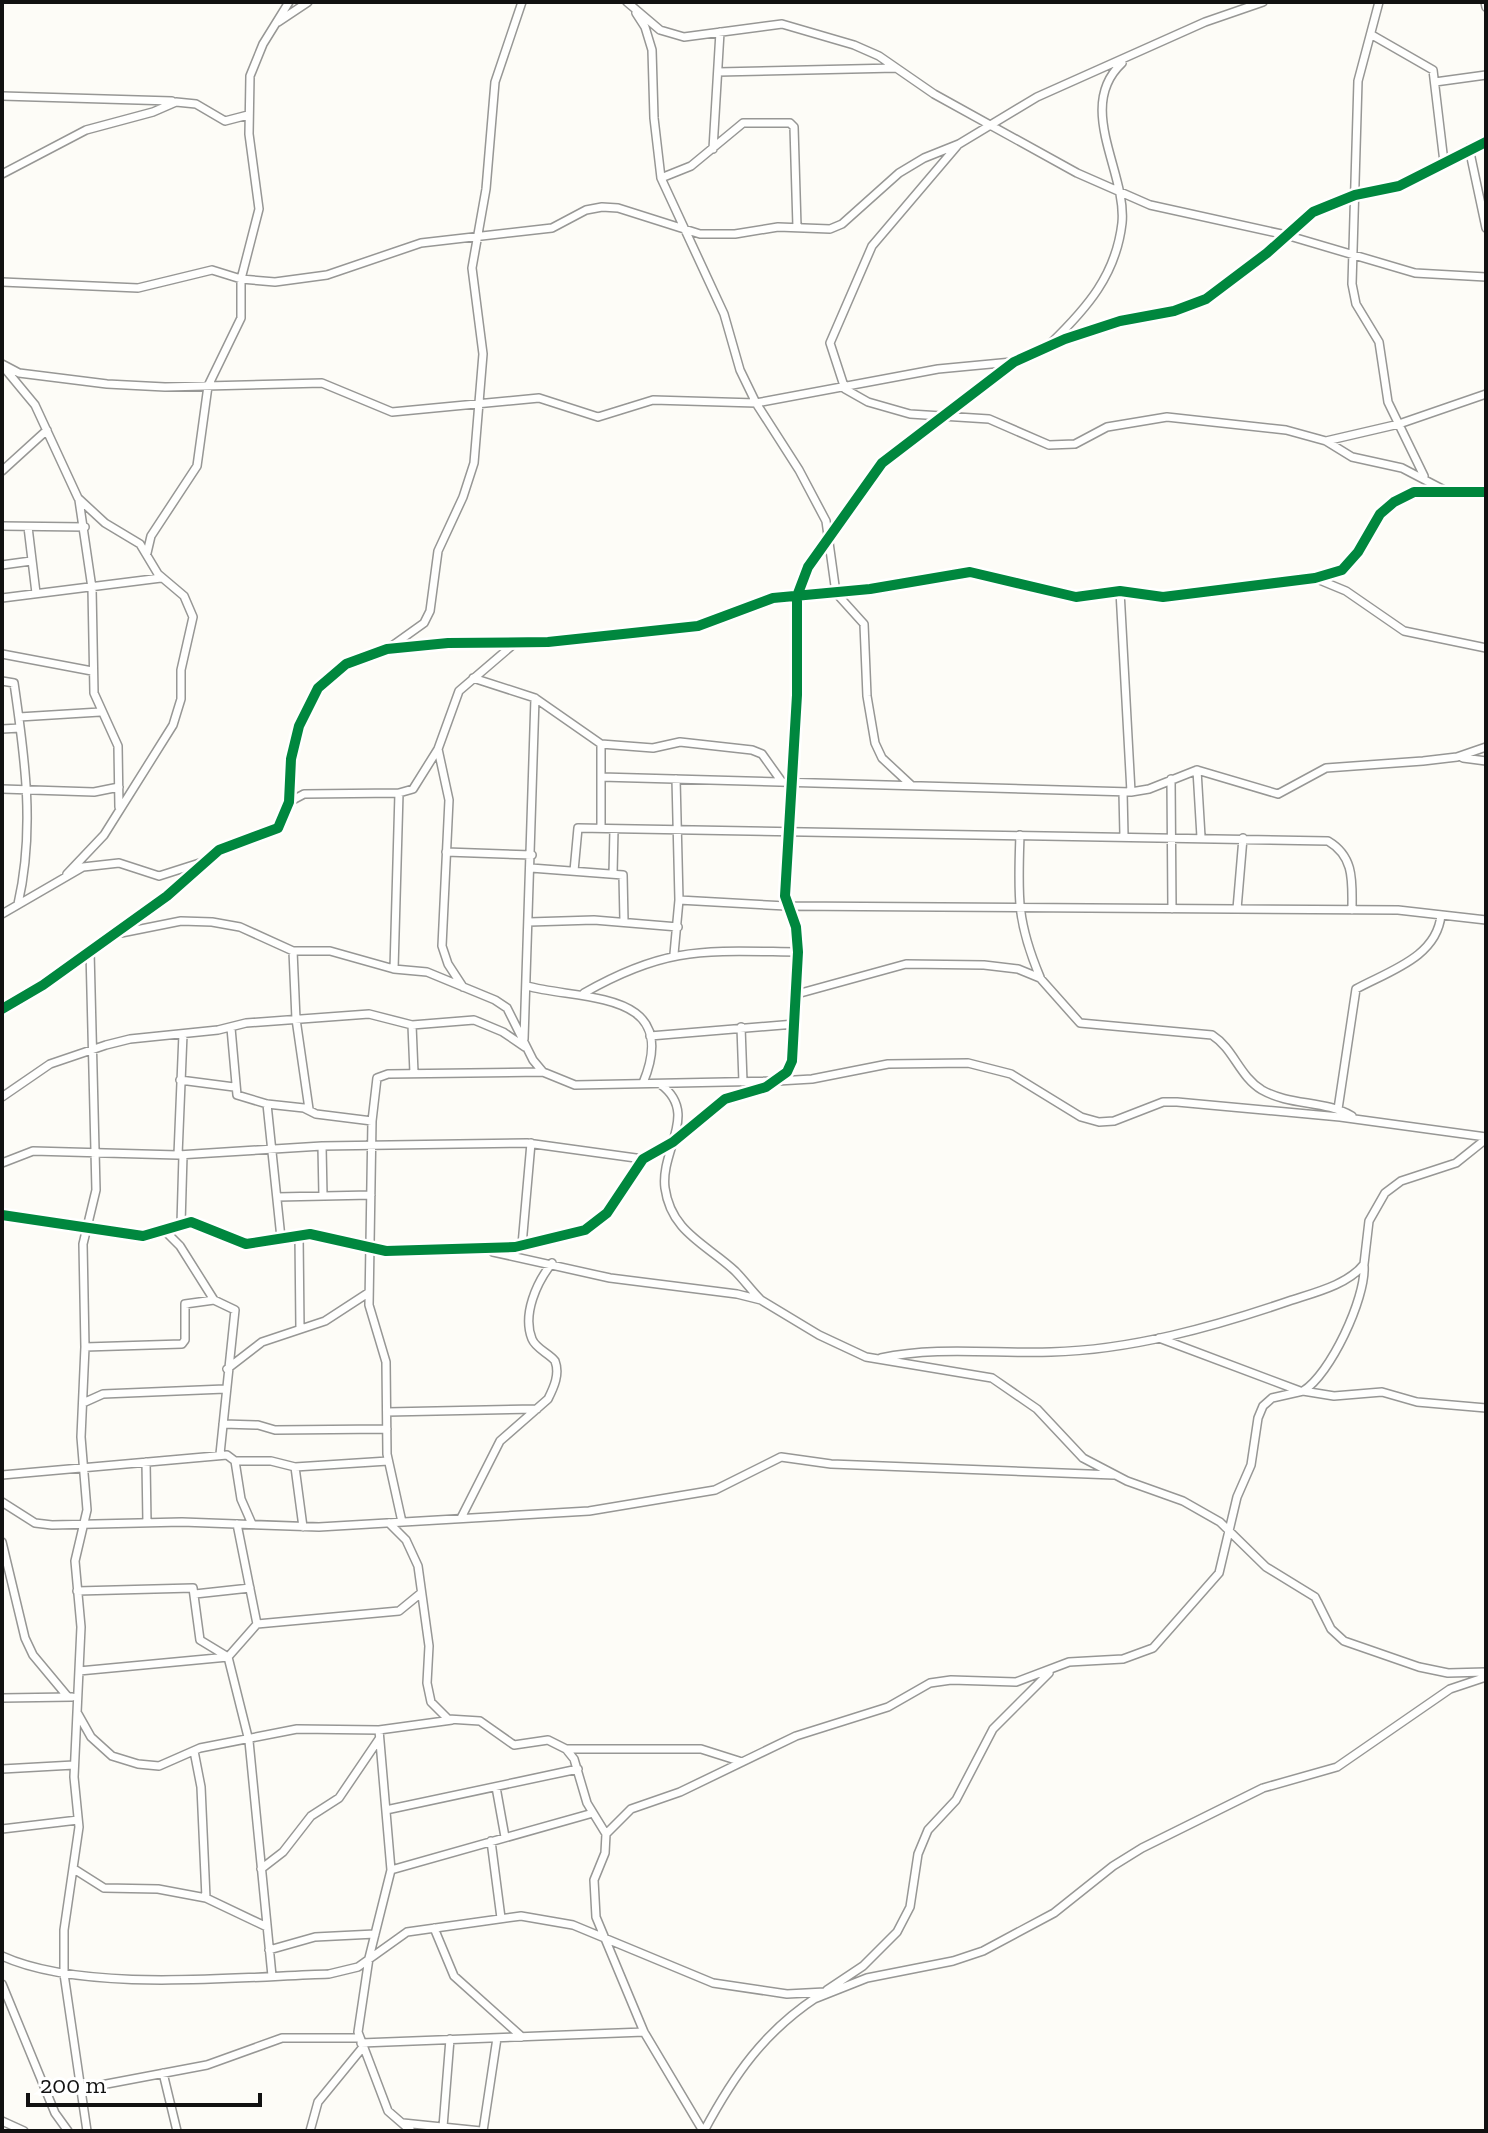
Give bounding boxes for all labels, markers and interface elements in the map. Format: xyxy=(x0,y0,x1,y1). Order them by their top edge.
scale bar xyxy=(28,2057,260,2107)
text: 200 m xyxy=(40,2070,106,2099)

